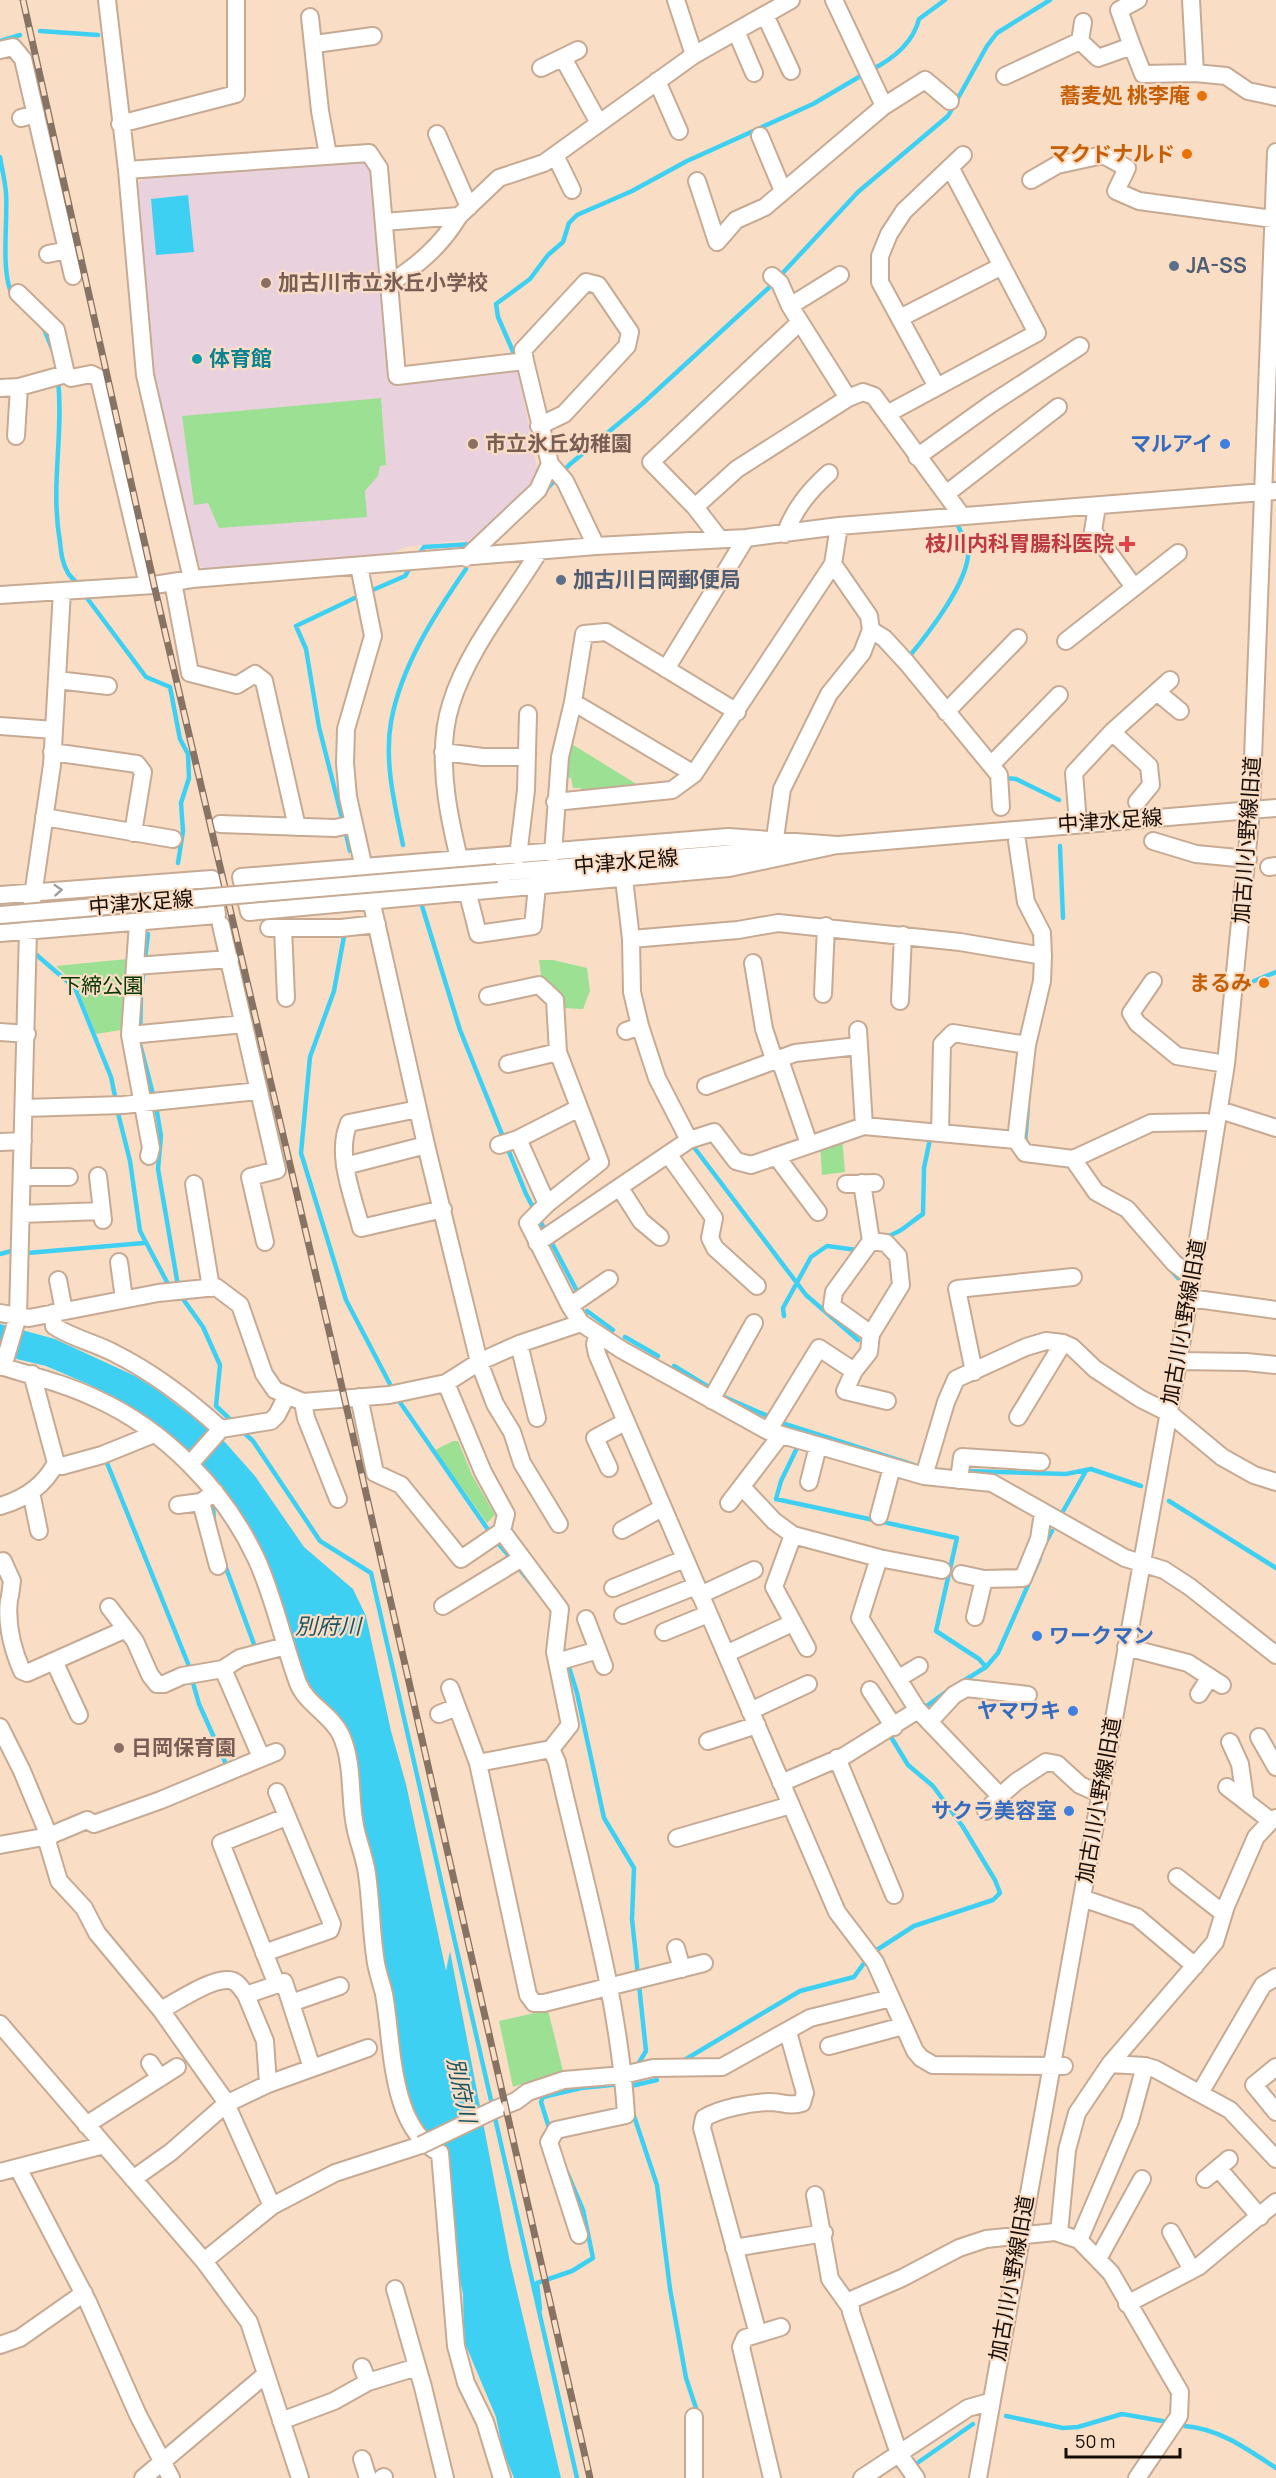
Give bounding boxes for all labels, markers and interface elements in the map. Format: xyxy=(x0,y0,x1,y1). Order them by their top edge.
place label: 蕎麦処 桃李庵 xyxy=(1060,81,1190,109)
marker: 蕎麦処 桃李庵 xyxy=(1195,89,1209,103)
place label: マクドナルド xyxy=(1049,139,1175,167)
marker: マクドナルド xyxy=(1180,147,1194,161)
place label: JA-SS xyxy=(1186,251,1247,279)
marker: JA-SS xyxy=(1167,259,1181,273)
place label: 加古川市立氷丘小学校 xyxy=(278,268,488,296)
marker: 加古川市立氷丘小学校 xyxy=(259,276,273,290)
place label: 体育館 xyxy=(209,344,272,372)
marker: 体育館 xyxy=(190,352,204,366)
place label: 市立氷丘幼稚園 xyxy=(485,429,632,457)
place label: マルアイ xyxy=(1130,429,1213,457)
marker: 市立氷丘幼稚園 xyxy=(466,437,480,451)
marker: マルアイ xyxy=(1218,437,1232,451)
place label: 枝川内科胃腸科医院 xyxy=(925,529,1114,557)
marker: 枝川内科胃腸科医院 xyxy=(1118,535,1136,553)
place label: 加古川日岡郵便局 xyxy=(573,565,741,593)
marker: 加古川日岡郵便局 xyxy=(554,573,568,587)
street label: 加古川小野線旧道 xyxy=(1226,755,1266,925)
street label: 中津水足線 xyxy=(1057,802,1163,838)
street label: 中津水足線 xyxy=(572,842,679,880)
street label: 中津水足線 xyxy=(87,883,194,921)
one-way arrow xyxy=(54,884,63,897)
place label: まるみ xyxy=(1189,968,1252,996)
park label: 下締公園 xyxy=(60,971,144,999)
marker: まるみ xyxy=(1257,976,1271,990)
street label: 加古川小野線旧道 xyxy=(1155,1237,1211,1407)
water label: 別府川 xyxy=(295,1611,363,1641)
place label: ワークマン xyxy=(1049,1621,1154,1649)
marker: ワークマン xyxy=(1030,1629,1044,1643)
place label: ヤマワキ xyxy=(977,1696,1061,1724)
marker: ヤマワキ xyxy=(1066,1704,1080,1718)
street label: 加古川小野線旧道 xyxy=(1070,1715,1126,1885)
place label: 日岡保育園 xyxy=(131,1733,236,1761)
marker: 日岡保育園 xyxy=(112,1741,126,1755)
place label: サクラ美容室 xyxy=(931,1796,1057,1824)
marker: サクラ美容室 xyxy=(1062,1804,1076,1818)
water label: 別府川 xyxy=(440,2055,484,2127)
street label: 加古川小野線旧道 xyxy=(983,2193,1039,2363)
scale bar xyxy=(1066,2421,1180,2459)
text: 50 m xyxy=(1075,2429,1115,2453)

